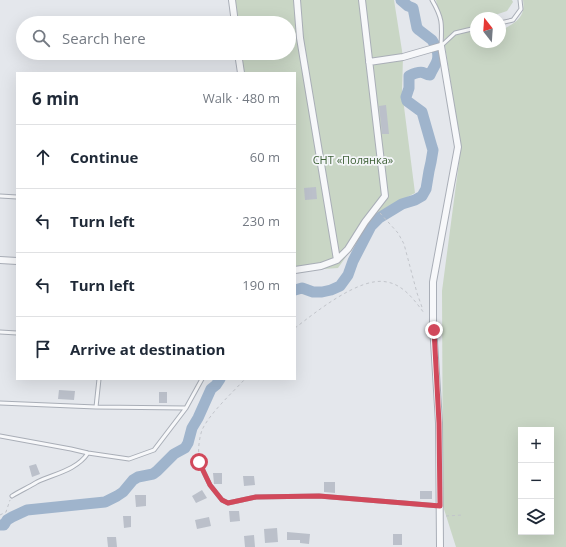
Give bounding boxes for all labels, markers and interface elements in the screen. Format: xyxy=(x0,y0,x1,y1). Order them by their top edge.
north arrow xyxy=(470,12,506,48)
search box xyxy=(16,16,296,60)
icon: search xyxy=(30,27,52,49)
text: Search here xyxy=(62,28,146,48)
text: 6 min xyxy=(32,87,79,110)
text: Walk · 480 m xyxy=(203,89,280,107)
icon: ahead xyxy=(32,146,54,168)
text: Continue xyxy=(70,147,138,167)
text: 60 m xyxy=(250,148,280,166)
park label: СНТ «Полянка» xyxy=(313,152,394,167)
icon: left xyxy=(32,210,54,232)
text: Turn left xyxy=(70,211,135,231)
text: 230 m xyxy=(242,212,280,230)
icon: left xyxy=(32,274,54,296)
text: Turn left xyxy=(70,275,135,295)
text: 190 m xyxy=(242,276,280,294)
route end xyxy=(425,321,443,339)
icon: arrive xyxy=(32,338,54,360)
text: Arrive at destination xyxy=(70,339,225,359)
map controls xyxy=(518,427,554,535)
button: + xyxy=(518,427,554,463)
route start xyxy=(190,453,208,471)
button: − xyxy=(518,463,554,499)
button: layers xyxy=(518,499,554,535)

